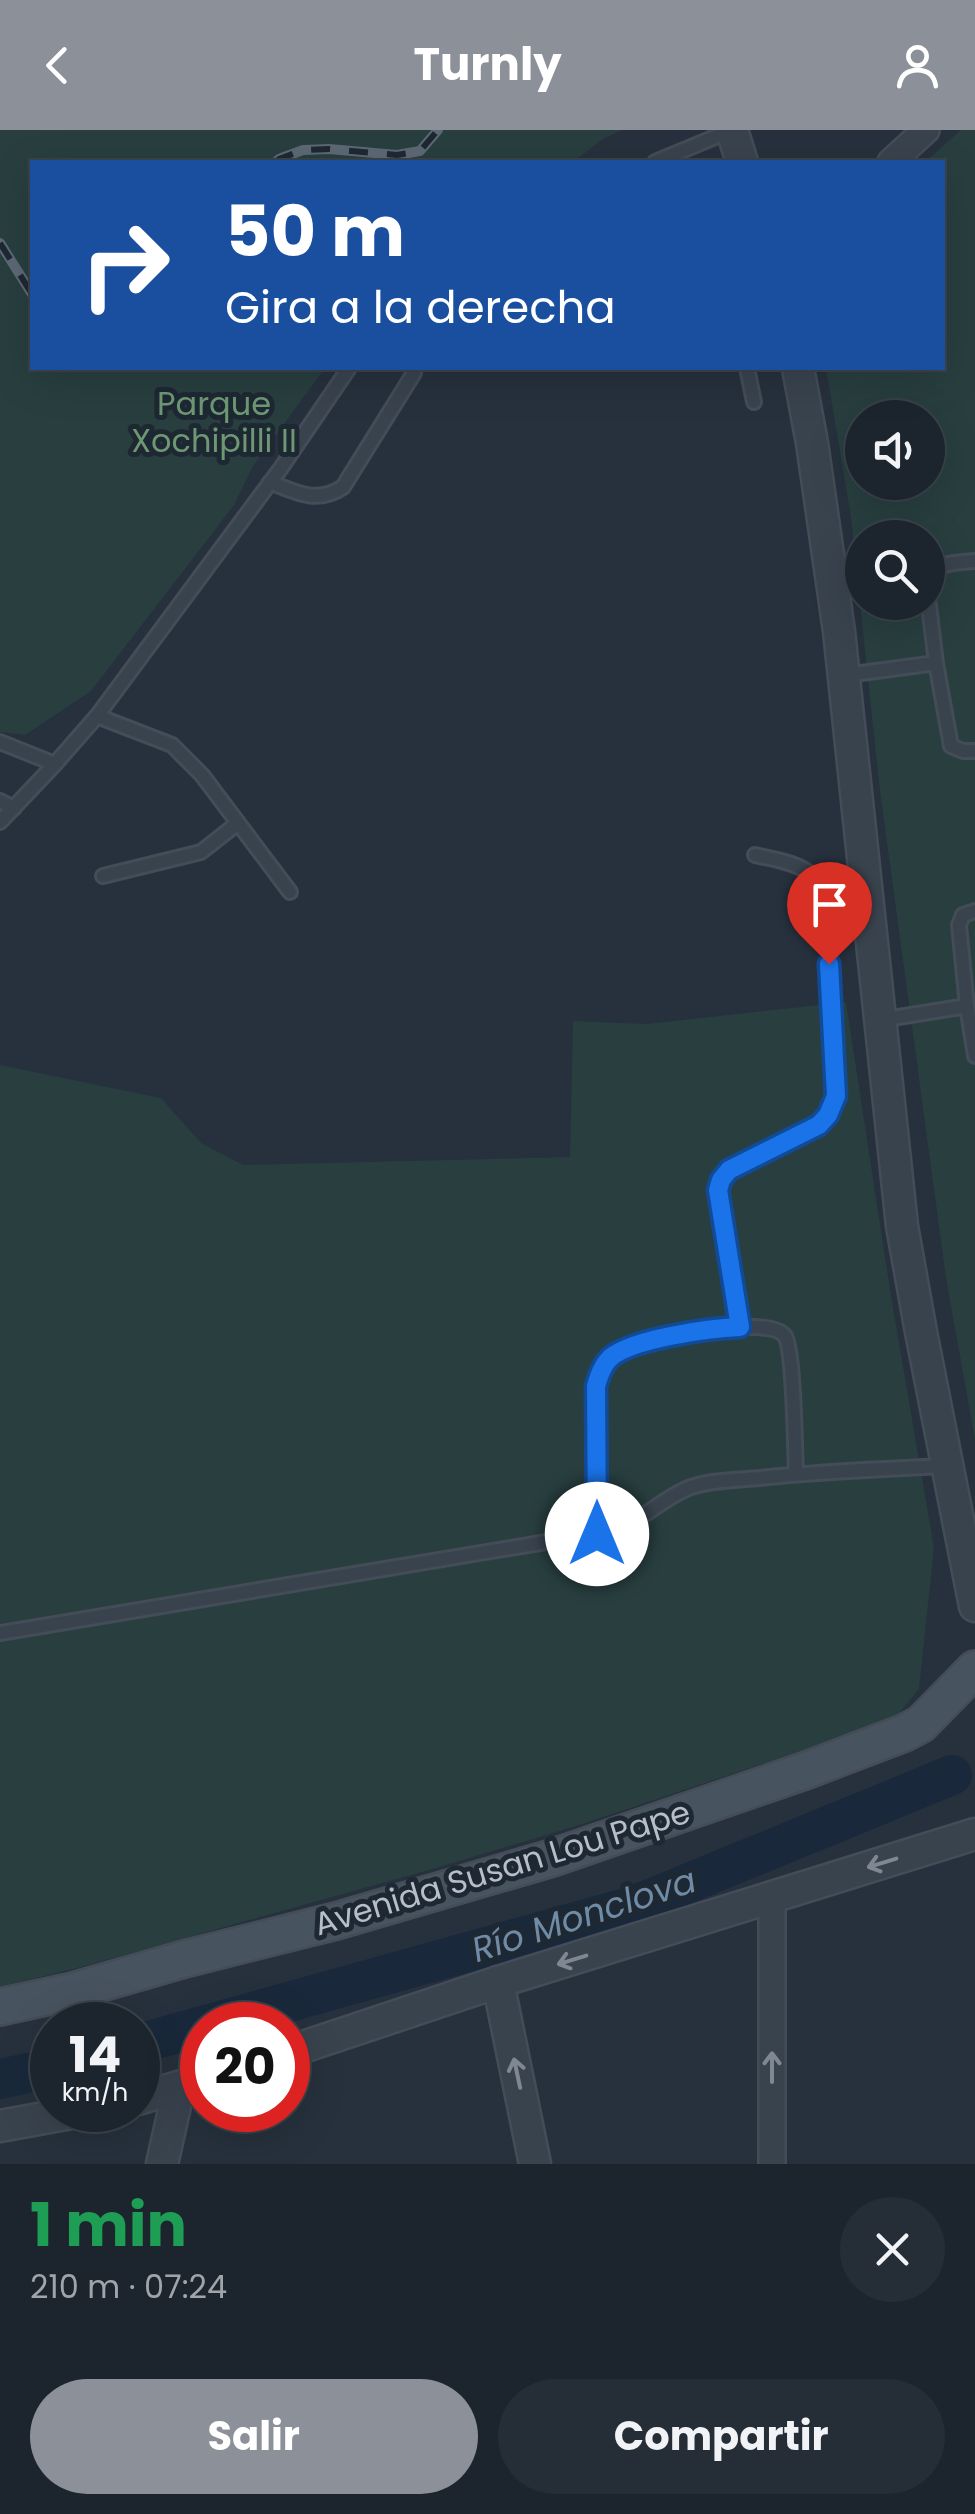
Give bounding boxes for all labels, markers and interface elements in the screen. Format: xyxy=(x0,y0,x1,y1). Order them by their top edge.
text: Turnly xyxy=(413,33,562,96)
icon: back xyxy=(30,38,85,93)
icon: person xyxy=(890,38,945,93)
text: 50 m xyxy=(225,182,405,281)
icon: right xyxy=(60,200,190,330)
text: Gira a la derecha xyxy=(225,276,616,339)
park label: Parque Xochipilli II xyxy=(131,381,297,463)
map controls xyxy=(845,400,945,620)
button: sound xyxy=(845,400,945,500)
button: search xyxy=(845,520,945,620)
pin xyxy=(787,862,872,965)
icon: arrive xyxy=(802,877,857,932)
position arrow xyxy=(545,1482,649,1586)
street label: Avenida Susan Lou Pape xyxy=(308,1789,695,1946)
water label: Río Monclova xyxy=(465,1855,702,1974)
one-way arrow xyxy=(867,1856,898,1874)
one-way arrow xyxy=(556,1952,588,1970)
speed limit sign: 20 xyxy=(180,2002,310,2132)
text: 14 xyxy=(69,2019,121,2090)
one-way arrow xyxy=(762,2051,782,2084)
one-way arrow xyxy=(507,2058,526,2090)
text: km/h xyxy=(62,2075,128,2110)
text: 1 min xyxy=(30,2183,187,2267)
button: close xyxy=(840,2197,945,2302)
text: 210 m · 07:24 xyxy=(30,2264,227,2309)
button: Salir xyxy=(30,2379,478,2494)
button: Compartir xyxy=(498,2379,945,2494)

